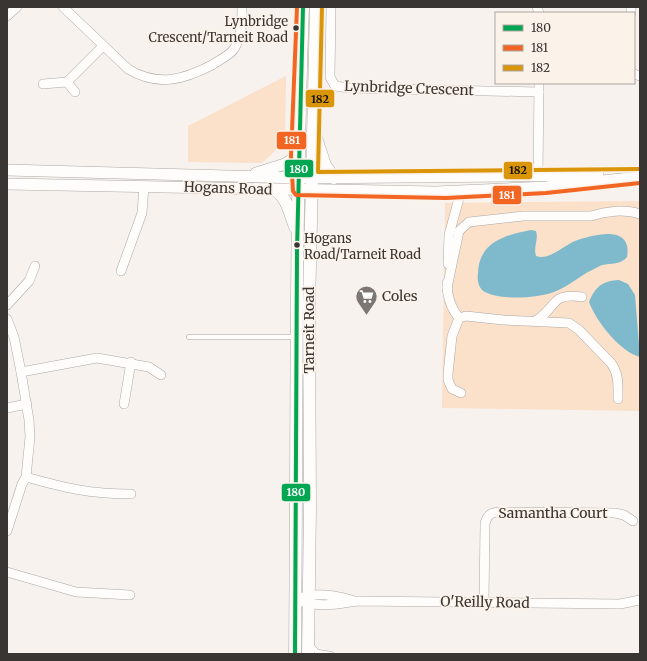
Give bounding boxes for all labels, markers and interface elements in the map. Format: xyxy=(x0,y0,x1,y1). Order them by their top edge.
legend xyxy=(495,12,635,84)
place label: Lynbridge Crescent/Tarneit Road xyxy=(149,13,288,46)
text: 180 xyxy=(531,20,551,35)
marker: Lynbridge Crescent/Tarneit Road xyxy=(291,23,301,33)
text: 181 xyxy=(531,40,549,55)
text: 182 xyxy=(531,60,550,75)
street label: Lynbridge Crescent xyxy=(344,77,475,99)
line badge: 182 xyxy=(305,89,335,108)
text: 182 xyxy=(311,92,329,106)
line badge: 181 xyxy=(276,131,307,150)
text: 181 xyxy=(284,133,300,147)
line badge: 180 xyxy=(284,159,314,178)
line badge: 182 xyxy=(503,161,533,180)
text: 180 xyxy=(290,162,308,176)
text: 182 xyxy=(509,163,527,177)
street label: Hogans Road xyxy=(183,177,273,199)
line badge: 181 xyxy=(492,185,522,205)
text: 181 xyxy=(499,188,515,202)
place label: Hogans Road/Tarneit Road xyxy=(304,230,421,263)
marker: Hogans Road/Tarneit Road xyxy=(292,240,302,250)
supermarket icon: Coles xyxy=(353,283,379,316)
street label: Tarneit Road xyxy=(300,286,318,373)
place label: Coles xyxy=(382,287,418,305)
line badge: 180 xyxy=(281,483,311,502)
text: 180 xyxy=(287,485,305,499)
street label: Samantha Court xyxy=(498,504,608,522)
street label: O'Reilly Road xyxy=(440,592,530,612)

